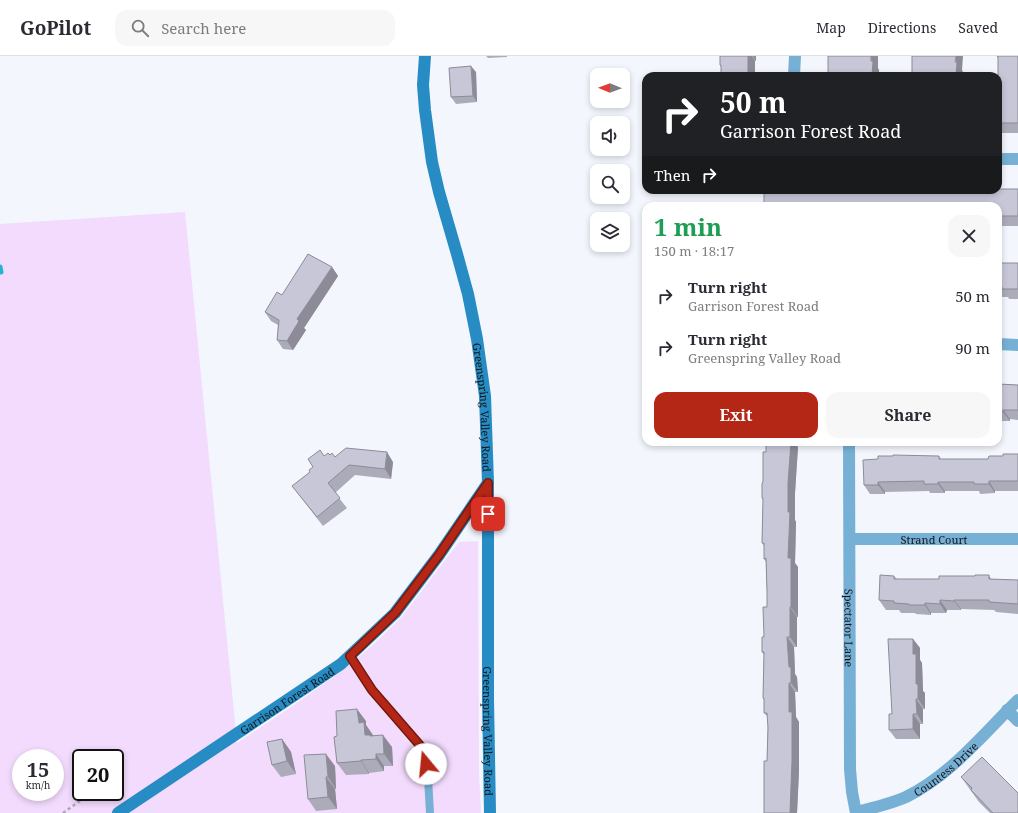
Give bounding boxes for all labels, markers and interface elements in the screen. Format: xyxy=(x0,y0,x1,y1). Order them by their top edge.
search box xyxy=(115,10,395,46)
text: GoPilot xyxy=(20,15,91,41)
icon: search xyxy=(129,17,151,39)
text: Search here xyxy=(161,18,246,38)
text: Map xyxy=(816,18,846,37)
text: Directions xyxy=(868,18,936,37)
text: Saved xyxy=(958,18,998,37)
north arrow xyxy=(590,68,630,108)
map controls xyxy=(590,68,630,252)
text: 50 m xyxy=(720,83,787,121)
icon: right xyxy=(654,88,706,140)
button: sound xyxy=(590,116,630,156)
text: Garrison Forest Road xyxy=(720,119,901,143)
button: search xyxy=(590,164,630,204)
icon: right xyxy=(698,164,720,186)
text: Then xyxy=(654,165,690,185)
text: 1 min xyxy=(654,210,722,243)
button: layers xyxy=(590,212,630,252)
button: close xyxy=(948,215,990,257)
text: 150 m · 18:17 xyxy=(654,242,734,260)
text: Turn right xyxy=(688,277,767,297)
icon: right xyxy=(654,285,676,307)
text: 50 m xyxy=(955,286,990,306)
text: Garrison Forest Road xyxy=(688,297,819,315)
text: Turn right xyxy=(688,329,767,349)
icon: right xyxy=(654,337,676,359)
text: 90 m xyxy=(955,338,990,358)
street label: Greenspring Valley Road xyxy=(470,342,495,472)
text: Greenspring Valley Road xyxy=(688,349,841,367)
button: Exit xyxy=(654,392,818,438)
button: Share xyxy=(826,392,990,438)
pin xyxy=(471,497,505,531)
icon: arrive xyxy=(477,503,499,525)
street label: Strand Court xyxy=(901,532,968,547)
street label: Spectator Lane xyxy=(842,589,857,667)
street label: Garrison Forest Road xyxy=(236,663,337,737)
street label: Greenspring Valley Road xyxy=(480,666,497,796)
street label: Countess Drive xyxy=(911,738,981,799)
position arrow xyxy=(405,743,447,785)
speed limit sign: 20 xyxy=(72,749,124,801)
text: 15 xyxy=(27,756,49,783)
text: km/h xyxy=(26,778,50,792)

